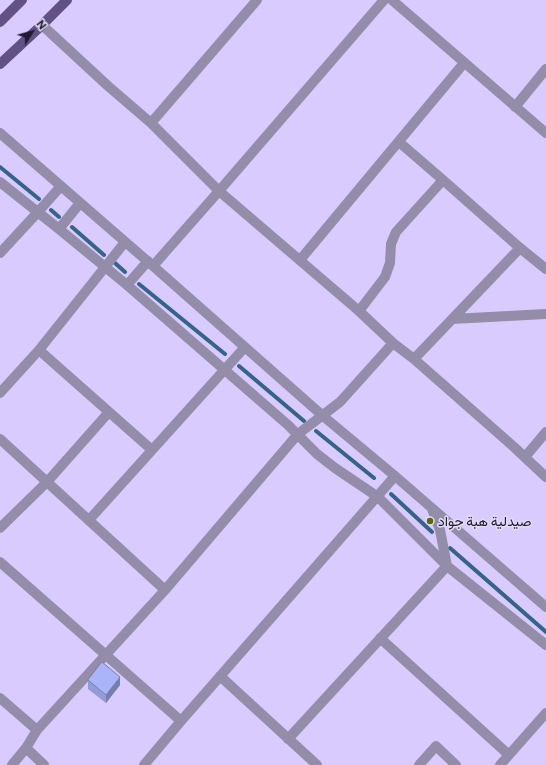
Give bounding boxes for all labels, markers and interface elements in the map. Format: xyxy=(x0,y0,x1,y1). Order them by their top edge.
north arrow xyxy=(12,12,52,52)
text: N xyxy=(34,17,50,32)
place label: صيدلية هبة جواد xyxy=(438,513,531,529)
marker: صيدلية هبة جواد xyxy=(425,516,435,526)

